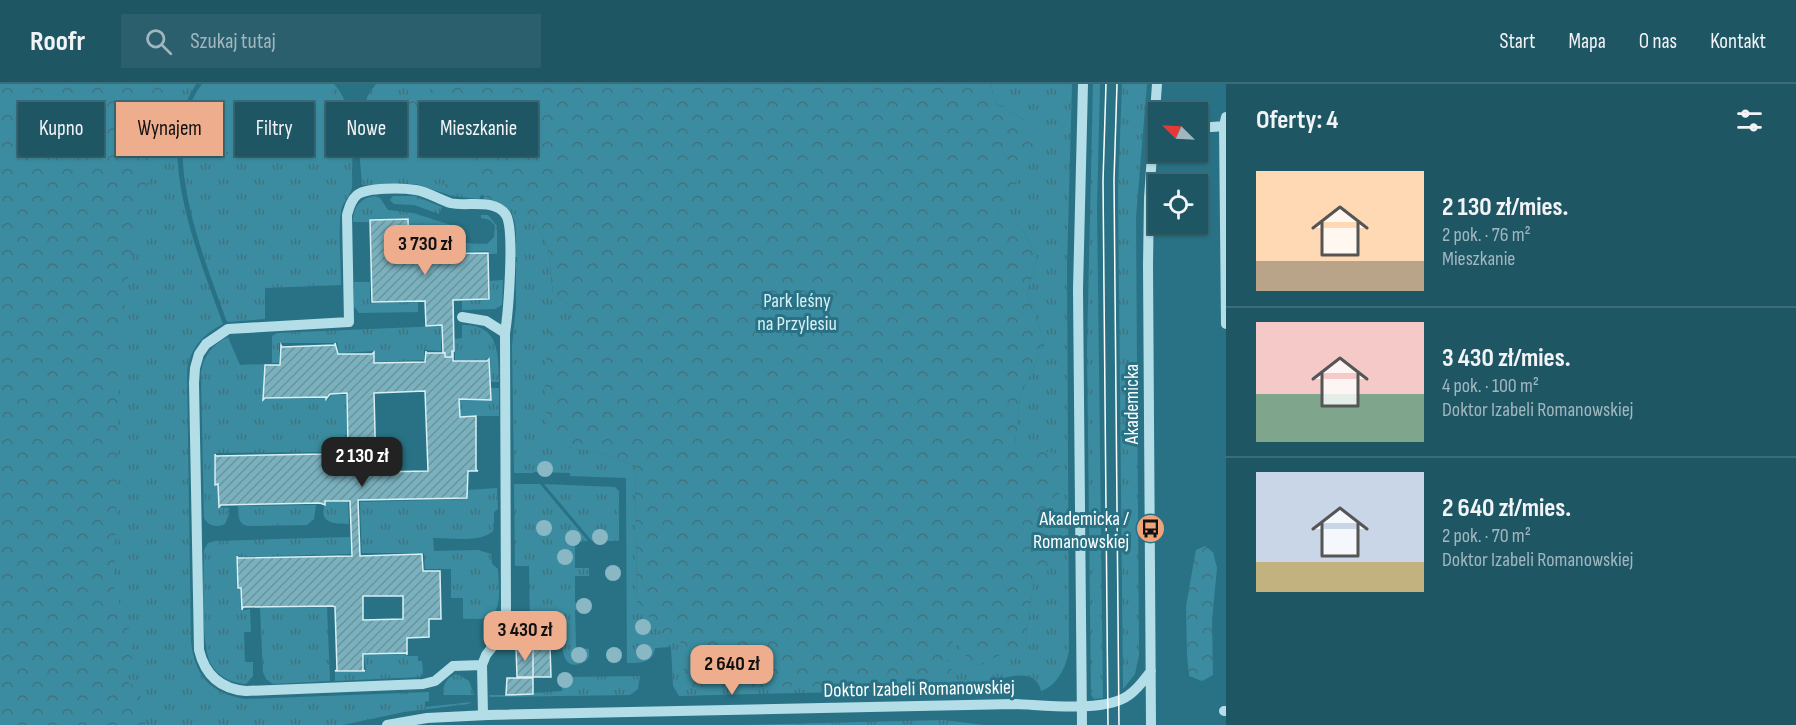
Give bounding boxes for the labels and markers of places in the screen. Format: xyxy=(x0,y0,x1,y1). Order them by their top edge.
pin: 3 730 zł xyxy=(363,225,487,276)
pin: 2 130 zł xyxy=(300,437,424,488)
place label: Akademicka / Romanowskiej xyxy=(1033,507,1129,554)
bus stop icon: Akademicka / Romanowskiej xyxy=(1134,513,1166,545)
pin: 3 430 zł xyxy=(463,611,587,662)
pin: 2 640 zł xyxy=(670,645,794,696)

